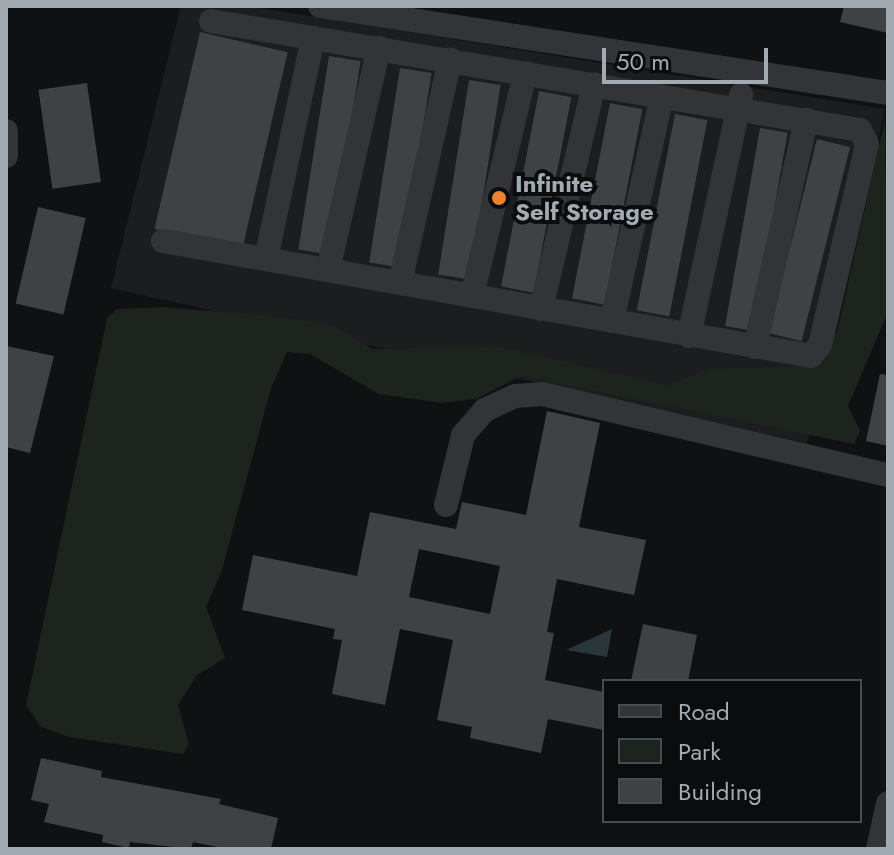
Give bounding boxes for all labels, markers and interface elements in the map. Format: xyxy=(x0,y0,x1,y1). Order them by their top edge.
scale bar xyxy=(606,32,772,82)
text: 50 m xyxy=(616,44,670,79)
place label: Infinite Self Storage xyxy=(515,170,654,226)
marker: Infinite Self Storage xyxy=(490,189,508,207)
legend xyxy=(602,679,862,823)
text: Road xyxy=(678,694,730,729)
text: Park xyxy=(678,734,721,769)
text: Building xyxy=(678,774,762,809)

